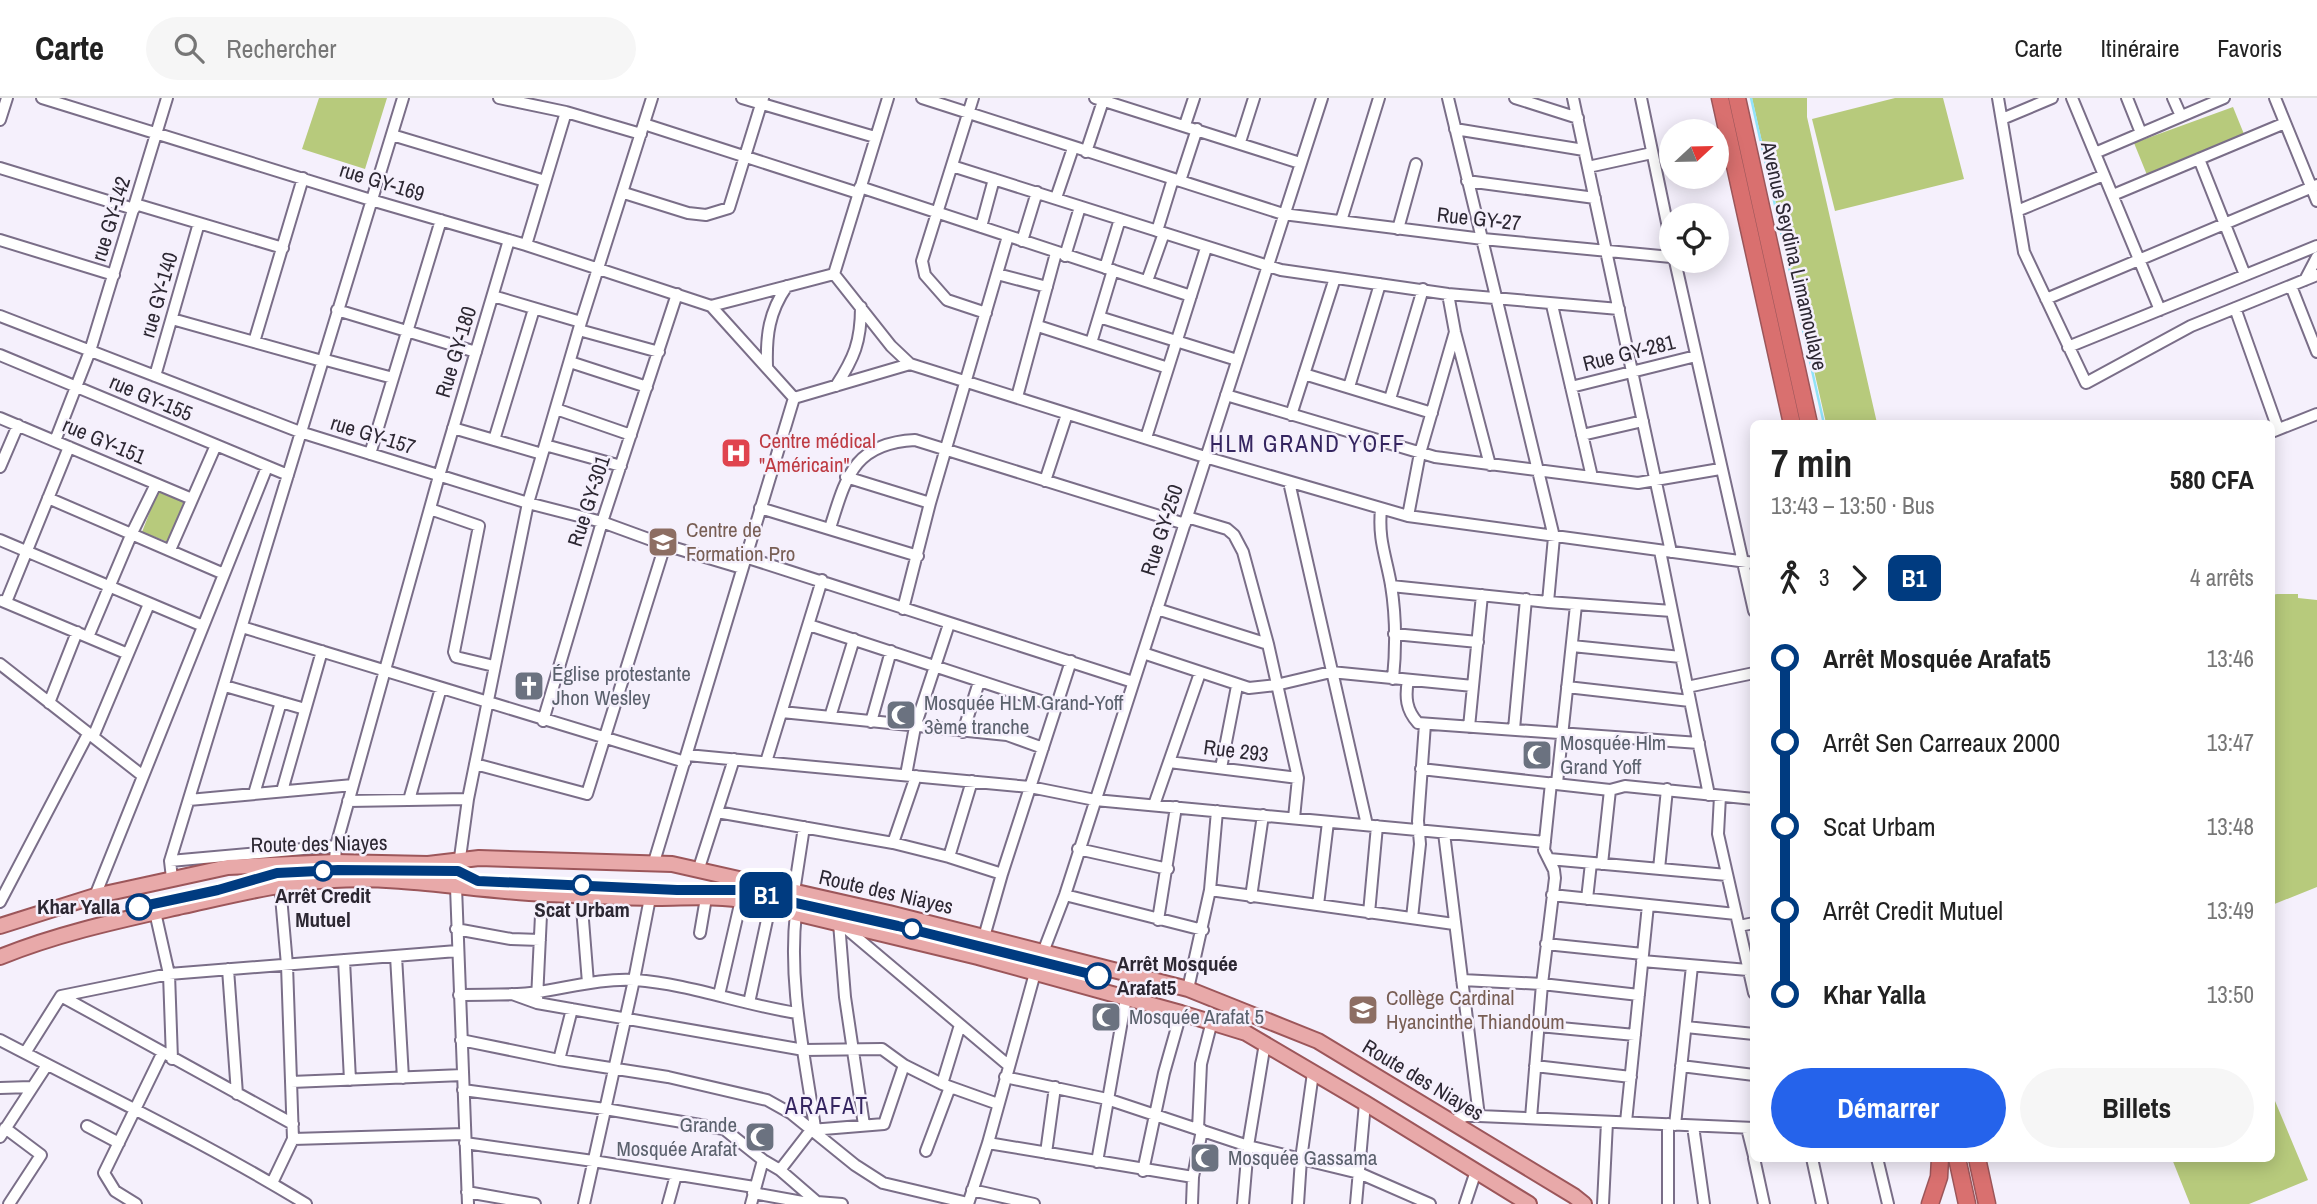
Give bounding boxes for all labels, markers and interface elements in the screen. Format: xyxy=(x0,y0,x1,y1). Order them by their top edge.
search box xyxy=(146,17,636,80)
text: Carte xyxy=(35,26,104,70)
icon: search xyxy=(170,29,208,67)
text: Rechercher xyxy=(226,31,336,66)
text: Carte xyxy=(2014,32,2063,64)
text: Itinéraire xyxy=(2101,32,2179,64)
text: Favoris xyxy=(2217,32,2282,64)
north arrow xyxy=(1659,119,1729,189)
map controls xyxy=(1659,119,1729,273)
street label: Avenue Seydina Limamoulaye xyxy=(1754,138,1835,373)
street label: rue GY-169 xyxy=(336,155,428,208)
street label: rue GY-142 xyxy=(84,173,137,265)
street label: Rue GY-27 xyxy=(1435,200,1523,237)
button: locate xyxy=(1659,203,1729,273)
street label: rue GY-140 xyxy=(133,249,185,341)
street label: Rue GY-180 xyxy=(428,303,483,401)
street label: Rue GY-281 xyxy=(1580,327,1678,378)
street label: rue GY-155 xyxy=(105,367,197,428)
street label: rue GY-157 xyxy=(327,408,419,461)
street label: rue GY-151 xyxy=(58,410,150,471)
place label: Centre médical "Américain" xyxy=(759,426,876,479)
district label: HLM GRAND YOFF xyxy=(1210,428,1406,459)
hospital icon: Centre médical "Américain" xyxy=(719,436,753,470)
text: 7 min xyxy=(1771,438,1852,489)
street label: Rue GY-301 xyxy=(560,451,617,550)
text: 580 CFA xyxy=(2170,462,2254,497)
street label: Rue GY-250 xyxy=(1133,481,1190,579)
text: 13:43 – 13:50 · Bus xyxy=(1771,490,1935,521)
place label: Centre de Formation Pro xyxy=(686,515,795,568)
school or university icon: Centre de Formation Pro xyxy=(646,525,680,559)
icon: walk xyxy=(1771,559,1809,597)
icon: forward xyxy=(1840,559,1878,597)
text: 3 xyxy=(1819,562,1830,593)
text: B1 xyxy=(1902,562,1927,594)
text: 4 arrêts xyxy=(2190,562,2254,593)
text: Arrêt Mosquée Arafat5 xyxy=(1823,641,2051,676)
text: 13:46 xyxy=(2207,643,2254,674)
place label: Église protestante Jhon Wesley xyxy=(552,659,691,712)
church icon: Église protestante Jhon Wesley xyxy=(512,669,546,703)
place label: Mosquée HLM Grand-Yoff 3ème tranche xyxy=(924,688,1124,741)
mosque icon: Mosquée HLM Grand-Yoff 3ème tranche xyxy=(884,698,918,732)
text: Arrêt Sen Carreaux 2000 xyxy=(1823,725,2060,760)
text: 13:47 xyxy=(2207,727,2254,758)
place label: Mosquée Hlm Grand Yoff xyxy=(1560,728,1666,781)
street label: Rue 293 xyxy=(1202,732,1270,769)
mosque icon: Mosquée Hlm Grand Yoff xyxy=(1520,738,1554,772)
text: Scat Urbam xyxy=(1823,809,1936,844)
text: 13:48 xyxy=(2207,811,2254,842)
street label: Route des Niayes xyxy=(250,828,388,859)
marker: Arrêt Credit Mutuel xyxy=(313,861,333,881)
street label: Route des Niayes xyxy=(816,862,956,921)
line badge: B1 xyxy=(734,872,798,918)
marker: Scat Urbam xyxy=(572,875,592,895)
text: B1 xyxy=(753,879,779,911)
place label: Arrêt Credit Mutuel xyxy=(275,881,371,934)
place label: Khar Yalla xyxy=(37,892,120,921)
text: Arrêt Credit Mutuel xyxy=(1823,893,2003,928)
marker: Khar Yalla xyxy=(126,894,152,920)
place label: Scat Urbam xyxy=(534,895,630,924)
text: 13:49 xyxy=(2207,895,2254,926)
unlabelled marker xyxy=(902,919,922,939)
place label: Arrêt Mosquée Arafat5 xyxy=(1117,949,1238,1002)
marker: Arrêt Mosquée Arafat5 xyxy=(1085,963,1111,989)
text: Khar Yalla xyxy=(1823,977,1926,1012)
text: 13:50 xyxy=(2207,979,2254,1010)
place label: Collège Cardinal Hyancinthe Thiandoum xyxy=(1386,983,1565,1036)
school or university icon: Collège Cardinal Hyancinthe Thiandoum xyxy=(1346,993,1380,1027)
mosque icon: Mosquée Arafat 5 xyxy=(1089,1000,1123,1034)
place label: Mosquée Arafat 5 xyxy=(1129,1002,1264,1031)
street label: Route des Niayes xyxy=(1357,1032,1489,1127)
button: Démarrer xyxy=(1771,1068,2006,1148)
button: Billets xyxy=(2020,1068,2254,1148)
district label: ARAFAT xyxy=(784,1090,869,1121)
place label: Grande Mosquée Arafat xyxy=(616,1110,737,1163)
mosque icon: Grande Mosquée Arafat xyxy=(743,1120,777,1154)
mosque icon: Mosquée Gassama xyxy=(1188,1141,1222,1175)
place label: Mosquée Gassama xyxy=(1228,1143,1378,1172)

